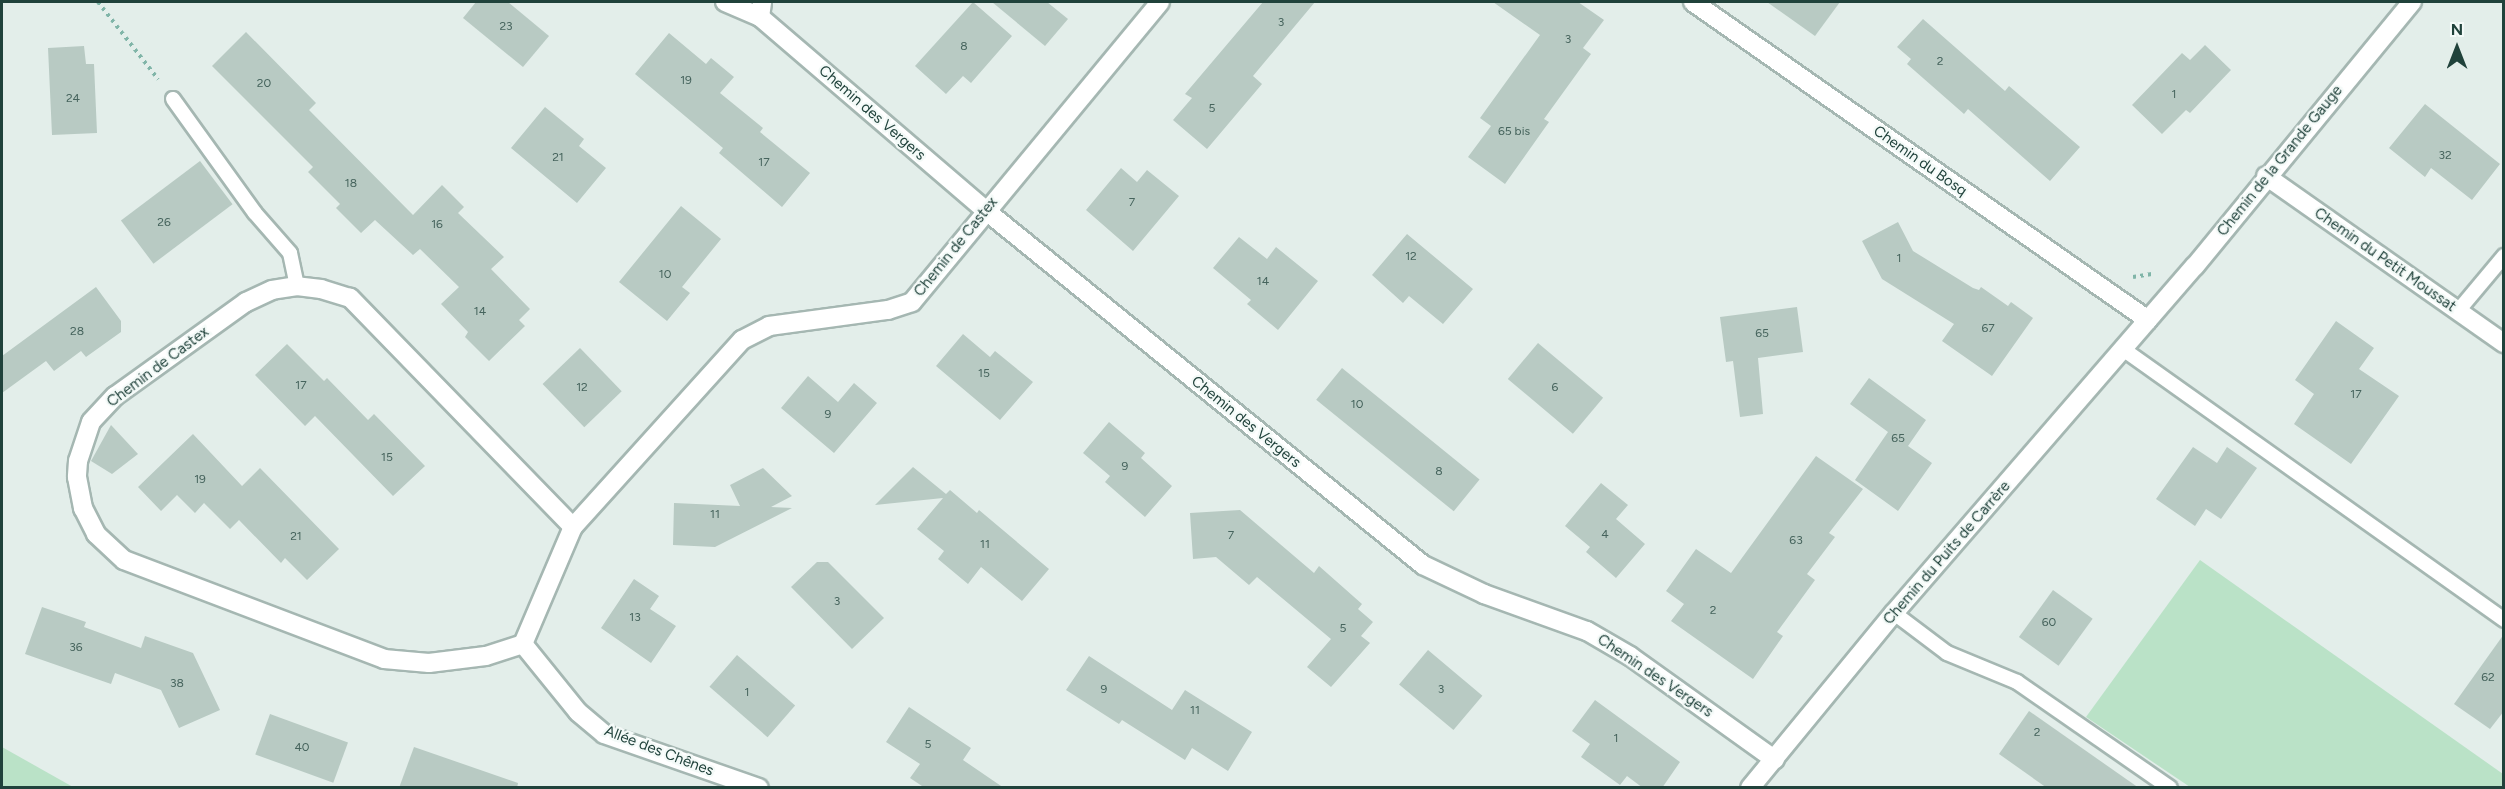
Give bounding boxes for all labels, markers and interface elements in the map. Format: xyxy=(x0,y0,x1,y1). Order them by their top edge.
house number: 3 xyxy=(1278,16,1284,30)
north arrow xyxy=(2427,18,2487,78)
house number: 23 xyxy=(499,20,513,34)
text: N xyxy=(2451,20,2463,39)
house number: 3 xyxy=(1565,33,1571,47)
house number: 8 xyxy=(960,40,968,54)
house number: 2 xyxy=(1937,55,1943,69)
street label: Chemin des Vergers xyxy=(815,62,929,164)
house number: 19 xyxy=(680,74,692,88)
house number: 20 xyxy=(257,77,271,91)
street label: Chemin de la Grande Gauge xyxy=(2214,82,2346,240)
house number: 1 xyxy=(2172,88,2176,102)
house number: 24 xyxy=(66,92,80,106)
house number: 5 xyxy=(1209,102,1215,116)
street label: Chemin du Bosq xyxy=(1870,122,1970,200)
house number: 65 bis xyxy=(1498,125,1530,139)
house number: 32 xyxy=(2438,149,2452,163)
house number: 21 xyxy=(552,151,564,165)
house number: 17 xyxy=(758,156,770,170)
house number: 18 xyxy=(345,177,357,191)
street label: Chemin de Castex xyxy=(910,194,1002,300)
house number: 7 xyxy=(1129,196,1135,210)
street label: Chemin du Petit Moussat xyxy=(2311,204,2459,316)
house number: 26 xyxy=(157,216,171,230)
house number: 16 xyxy=(431,218,443,232)
house number: 12 xyxy=(1405,250,1417,264)
house number: 1 xyxy=(1897,252,1901,266)
house number: 10 xyxy=(659,268,671,282)
house number: 14 xyxy=(1257,275,1269,289)
house number: 14 xyxy=(474,305,486,319)
house number: 67 xyxy=(1981,322,1995,336)
street label: Chemin de Castex xyxy=(104,323,212,411)
house number: 28 xyxy=(70,325,84,339)
house number: 65 xyxy=(1755,327,1769,341)
house number: 15 xyxy=(978,367,990,381)
street label: Chemin des Vergers xyxy=(1188,372,1304,472)
house number: 17 xyxy=(295,379,307,393)
house number: 12 xyxy=(576,381,588,395)
house number: 6 xyxy=(1552,381,1558,395)
house number: 17 xyxy=(2350,388,2362,402)
house number: 10 xyxy=(1351,398,1363,412)
house number: 9 xyxy=(825,408,831,422)
house number: 65 xyxy=(1891,432,1905,446)
house number: 15 xyxy=(381,451,393,465)
house number: 9 xyxy=(1122,460,1128,474)
house number: 8 xyxy=(1435,465,1443,479)
house number: 19 xyxy=(194,473,206,487)
street label: Chemin du Puits de Carrère xyxy=(1880,478,2014,628)
house number: 11 xyxy=(710,508,720,522)
house number: 4 xyxy=(1601,528,1609,542)
house number: 7 xyxy=(1228,529,1234,543)
house number: 21 xyxy=(290,530,302,544)
house number: 63 xyxy=(1789,534,1803,548)
house number: 11 xyxy=(980,538,990,552)
house number: 3 xyxy=(834,595,840,609)
house number: 2 xyxy=(1710,604,1716,618)
house number: 13 xyxy=(629,611,641,625)
house number: 60 xyxy=(2042,616,2056,630)
house number: 5 xyxy=(1340,622,1346,636)
street label: Chemin des Vergers xyxy=(1594,631,1716,721)
house number: 36 xyxy=(69,641,83,655)
house number: 62 xyxy=(2481,671,2495,685)
house number: 38 xyxy=(170,677,184,691)
house number: 9 xyxy=(1101,683,1107,697)
house number: 3 xyxy=(1438,683,1444,697)
house number: 1 xyxy=(745,686,749,700)
house number: 11 xyxy=(1190,704,1200,718)
street label: Allée des Chênes xyxy=(602,722,716,780)
house number: 2 xyxy=(2034,726,2040,740)
house number: 1 xyxy=(1614,732,1618,746)
house number: 5 xyxy=(925,738,931,752)
house number: 40 xyxy=(294,741,310,755)

